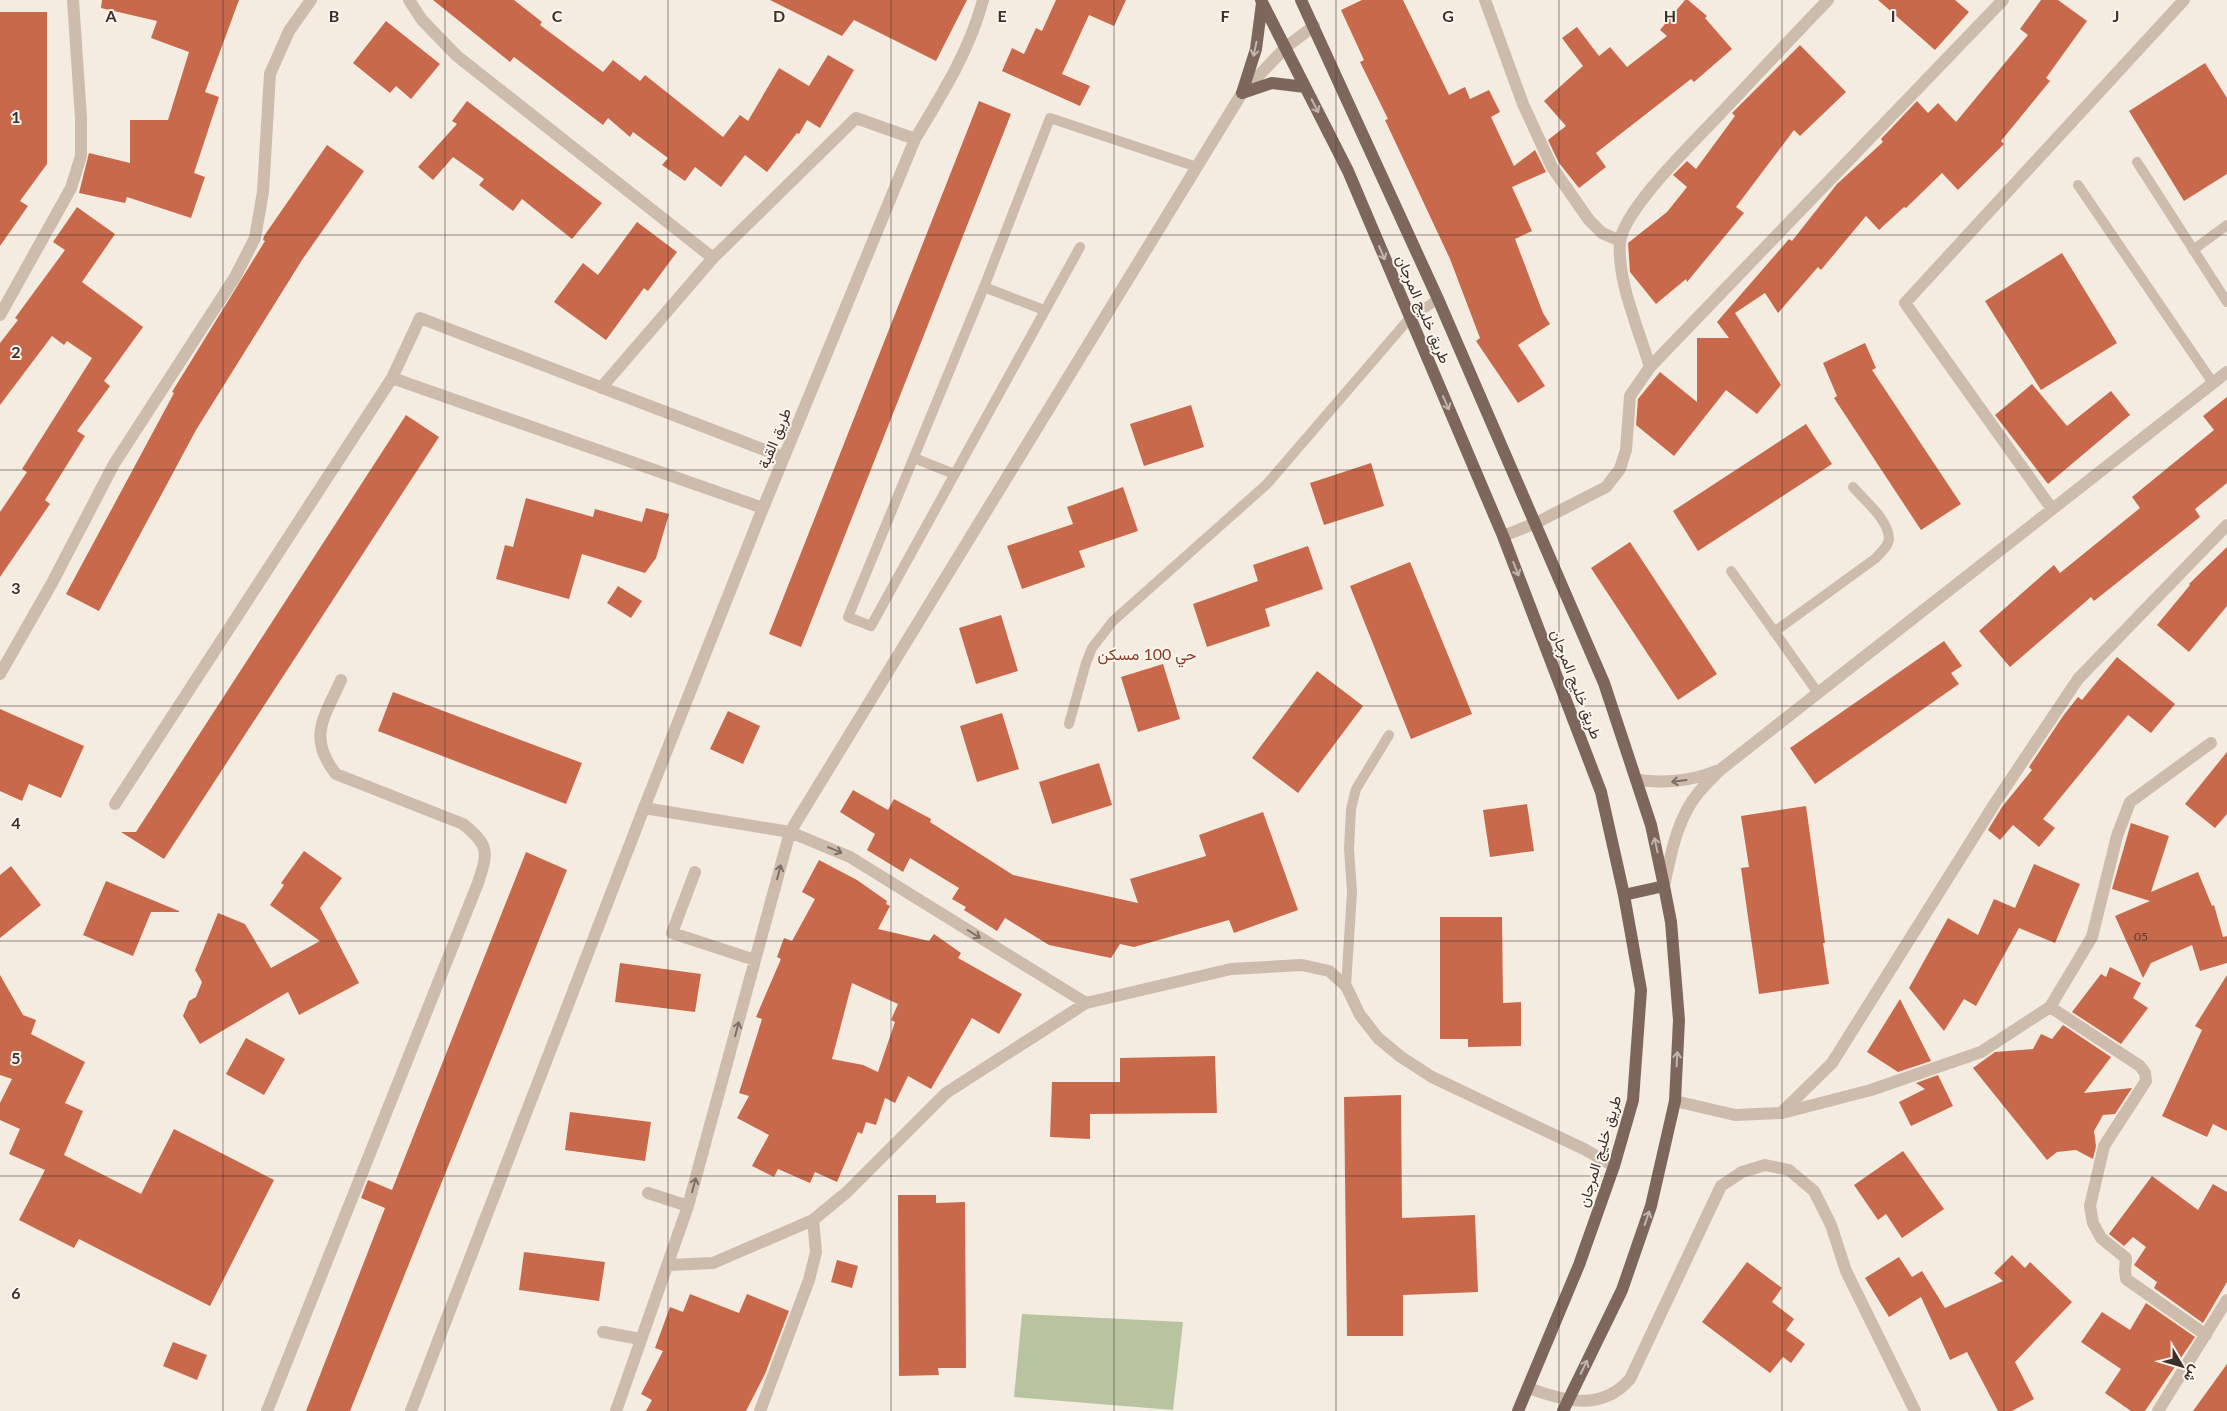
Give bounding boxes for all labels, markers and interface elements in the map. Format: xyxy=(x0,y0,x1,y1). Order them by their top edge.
text: A xyxy=(104,6,117,25)
text: B xyxy=(329,6,339,25)
text: C xyxy=(552,6,563,25)
text: D xyxy=(773,6,785,25)
text: E xyxy=(997,6,1007,25)
text: F xyxy=(1220,6,1230,25)
text: G xyxy=(1442,6,1454,25)
text: H xyxy=(1664,6,1676,25)
text: I xyxy=(1891,6,1895,25)
text: J xyxy=(2113,6,2119,25)
one-way arrow xyxy=(1250,40,1260,56)
one-way arrow xyxy=(1311,98,1320,113)
text: 1 xyxy=(11,107,21,126)
one-way arrow xyxy=(1379,246,1388,261)
street label: طريق خليج المرجان xyxy=(1390,252,1455,367)
text: 2 xyxy=(11,342,21,361)
one-way arrow xyxy=(1442,395,1452,410)
street label: طريق القبة xyxy=(754,405,796,472)
one-way arrow xyxy=(1511,561,1521,576)
text: 3 xyxy=(11,578,21,597)
street label: طريق خليج المرجان xyxy=(1545,627,1606,743)
district label: حي 100 مسكن xyxy=(1098,644,1197,668)
one-way arrow xyxy=(1671,776,1687,786)
text: 4 xyxy=(11,813,21,832)
one-way arrow xyxy=(1650,838,1660,854)
one-way arrow xyxy=(827,847,842,856)
one-way arrow xyxy=(775,864,784,880)
one-way arrow xyxy=(967,928,981,939)
house number: 05 xyxy=(2134,929,2148,944)
one-way arrow xyxy=(732,1021,742,1037)
text: 5 xyxy=(11,1048,21,1067)
one-way arrow xyxy=(1672,1051,1682,1067)
street label: طريق خليج المرجان xyxy=(1573,1093,1628,1210)
one-way arrow xyxy=(690,1178,699,1194)
one-way arrow xyxy=(1643,1210,1652,1226)
text: 6 xyxy=(11,1283,21,1302)
north arrow xyxy=(2157,1341,2207,1391)
one-way arrow xyxy=(1580,1360,1589,1375)
text: ش xyxy=(2180,1362,2205,1386)

